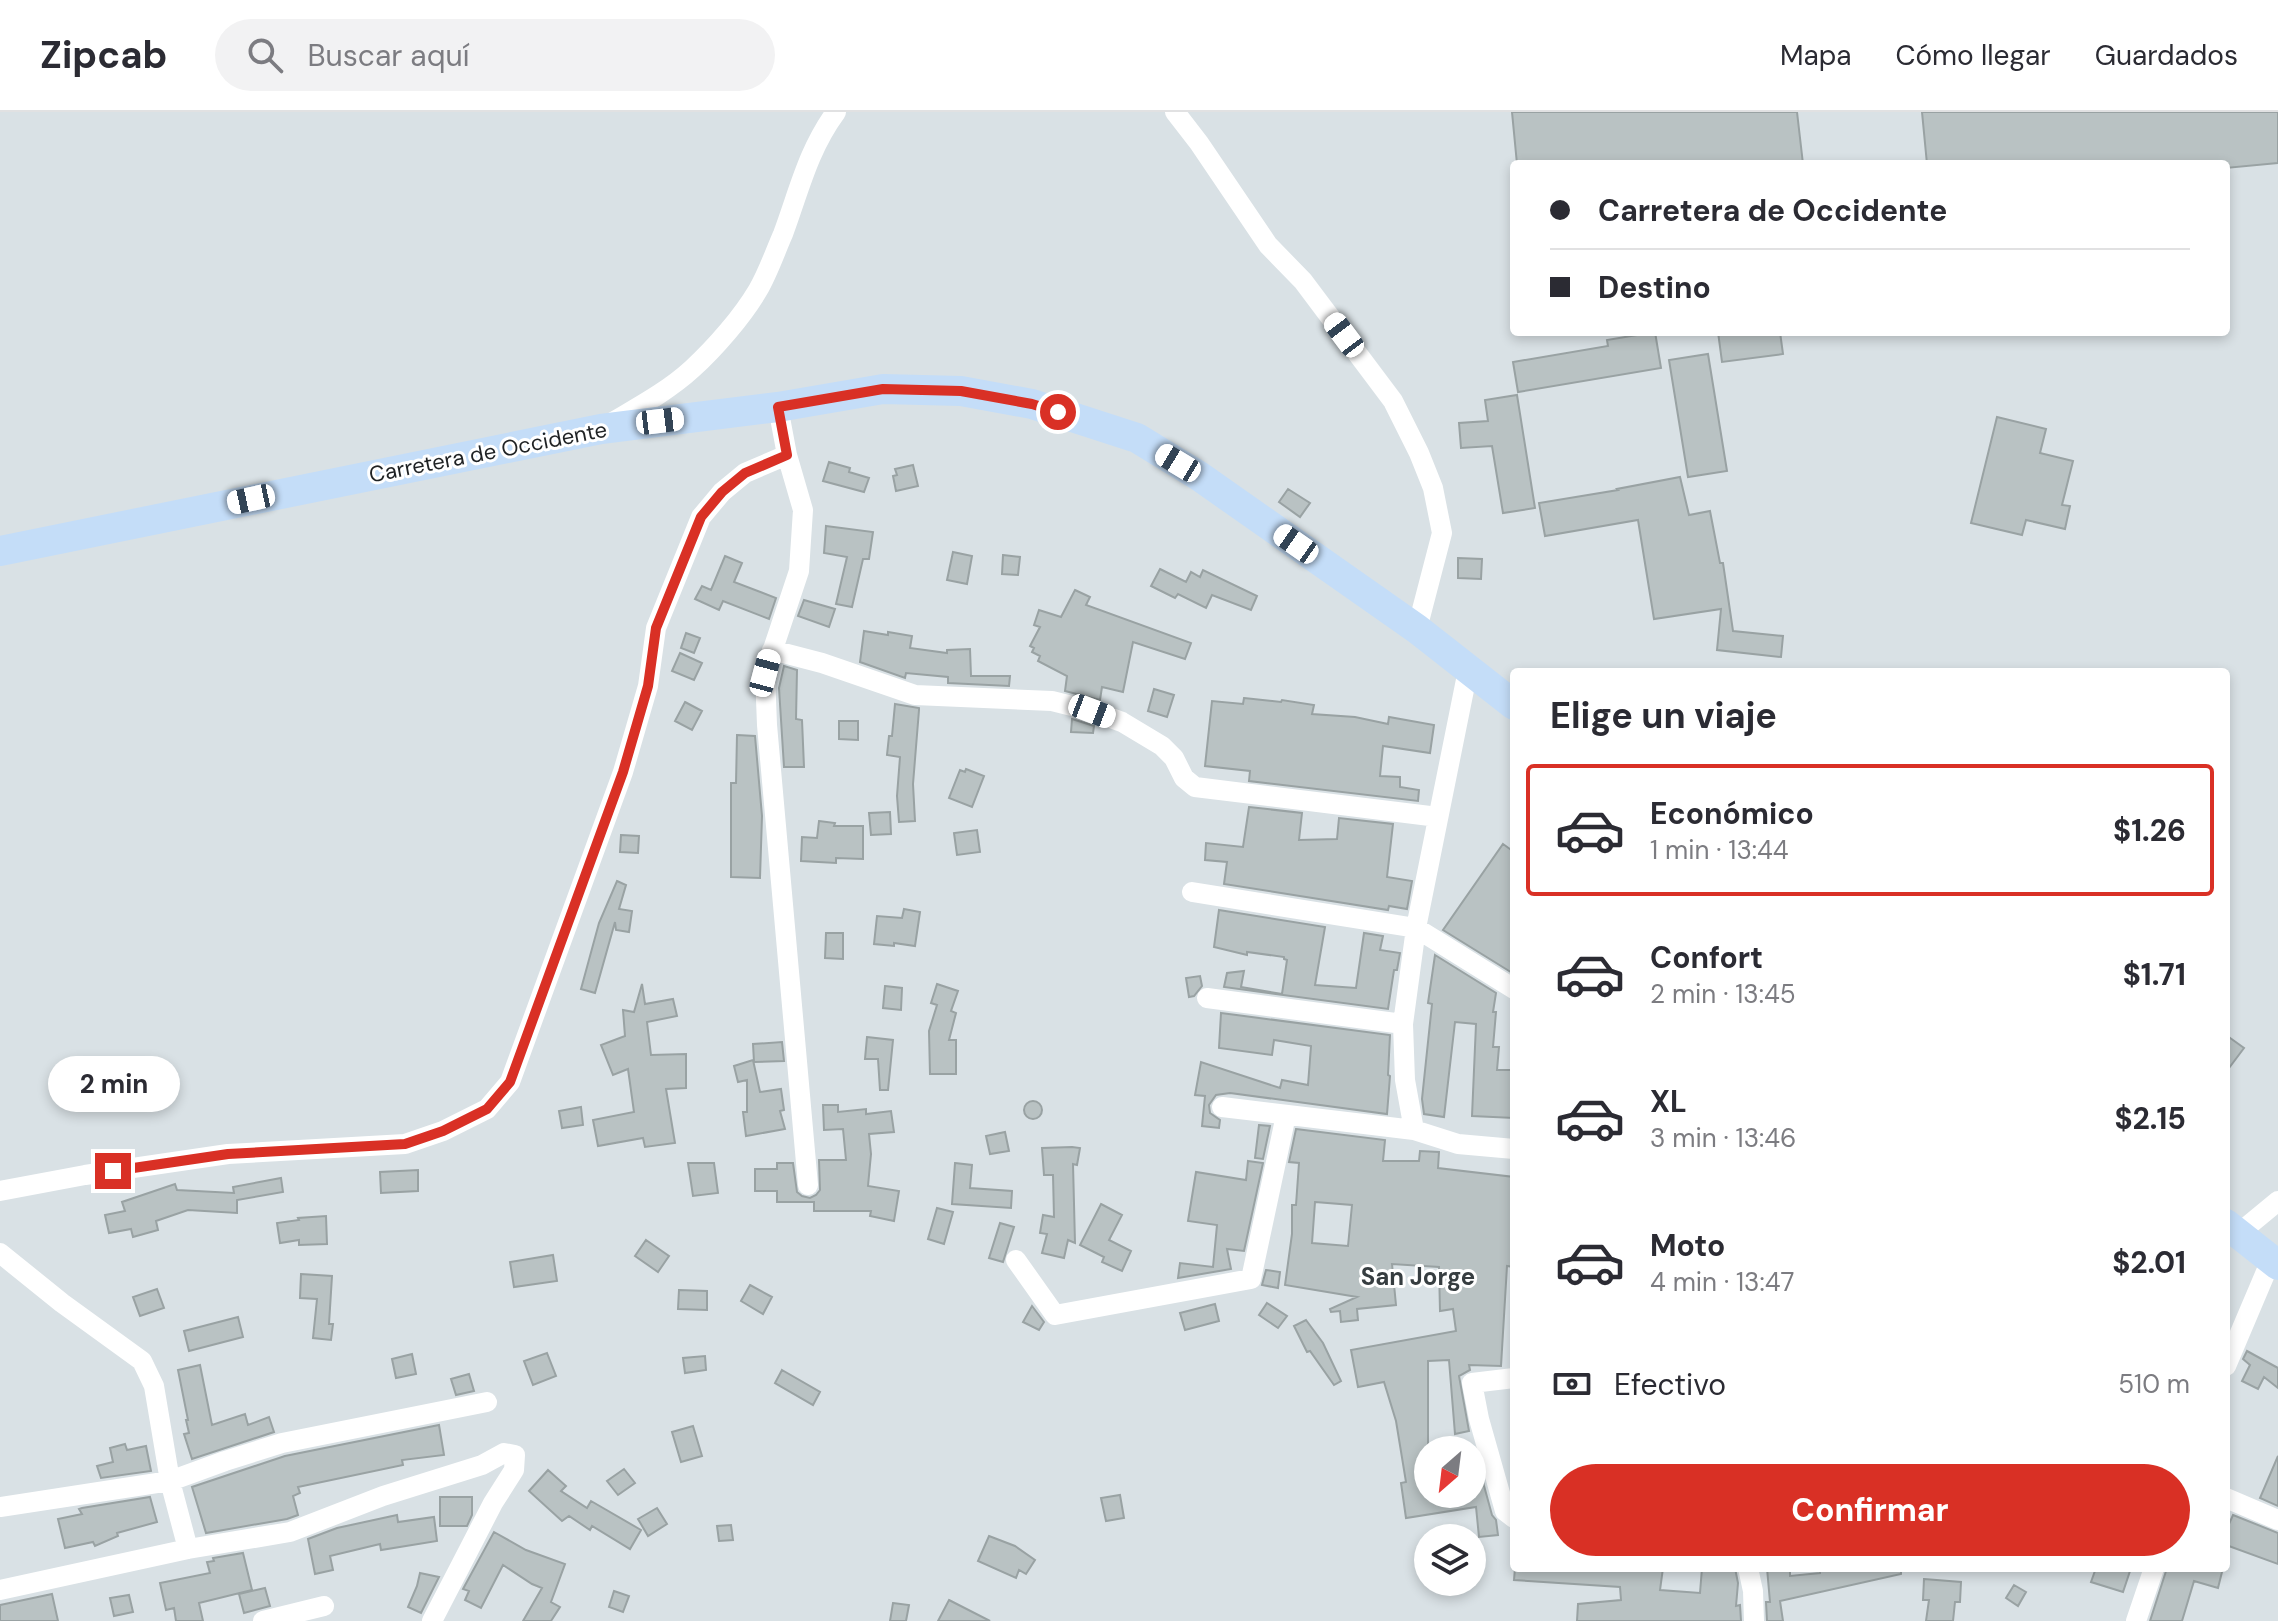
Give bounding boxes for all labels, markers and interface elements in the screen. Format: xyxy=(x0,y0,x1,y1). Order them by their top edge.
search box xyxy=(215,19,775,91)
text: Zipcab xyxy=(40,30,167,80)
icon: search xyxy=(243,33,287,77)
text: Buscar aquí xyxy=(307,36,469,75)
text: Mapa xyxy=(1780,37,1851,74)
text: Cómo llegar xyxy=(1895,37,2051,74)
text: Guardados xyxy=(2095,37,2238,74)
text: Carretera de Occidente xyxy=(1598,191,1947,230)
text: Destino xyxy=(1598,268,1711,307)
car xyxy=(1320,309,1368,361)
route start xyxy=(1040,394,1076,430)
car xyxy=(635,406,685,436)
street label: Carretera de Occidente xyxy=(367,415,609,489)
car xyxy=(1151,440,1205,486)
car xyxy=(225,482,277,516)
car xyxy=(1269,520,1323,568)
car xyxy=(747,647,783,699)
car xyxy=(1065,691,1119,731)
text: Elige un viaje xyxy=(1550,692,1777,739)
icon: car xyxy=(1554,794,1626,866)
text: Económico xyxy=(1650,794,1814,833)
text: $1.26 xyxy=(2113,811,2186,850)
text: 1 min · 13:44 xyxy=(1650,833,1789,867)
icon: car xyxy=(1554,938,1626,1010)
text: Confort xyxy=(1650,938,1763,977)
text: $1.71 xyxy=(2123,955,2186,994)
text: 2 min · 13:45 xyxy=(1650,977,1796,1011)
callout: 2 min xyxy=(47,1055,179,1111)
text: 2 min xyxy=(80,1067,148,1101)
icon: car xyxy=(1554,1082,1626,1154)
text: XL xyxy=(1650,1082,1687,1121)
text: $2.15 xyxy=(2114,1099,2186,1138)
text: 3 min · 13:46 xyxy=(1650,1121,1796,1155)
route end xyxy=(95,1153,131,1189)
icon: car xyxy=(1554,1226,1626,1298)
text: Moto xyxy=(1650,1226,1725,1265)
text: $2.01 xyxy=(2112,1243,2186,1282)
district label: San Jorge xyxy=(1361,1261,1475,1292)
text: 4 min · 13:47 xyxy=(1650,1265,1794,1299)
icon: cash xyxy=(1550,1362,1594,1406)
text: Efectivo xyxy=(1614,1365,1726,1404)
text: 510 m xyxy=(2118,1367,2190,1401)
north arrow xyxy=(1414,1436,1486,1508)
map controls xyxy=(1414,1436,1486,1596)
button: Confirmar xyxy=(1550,1464,2190,1556)
button: layers xyxy=(1414,1524,1486,1596)

